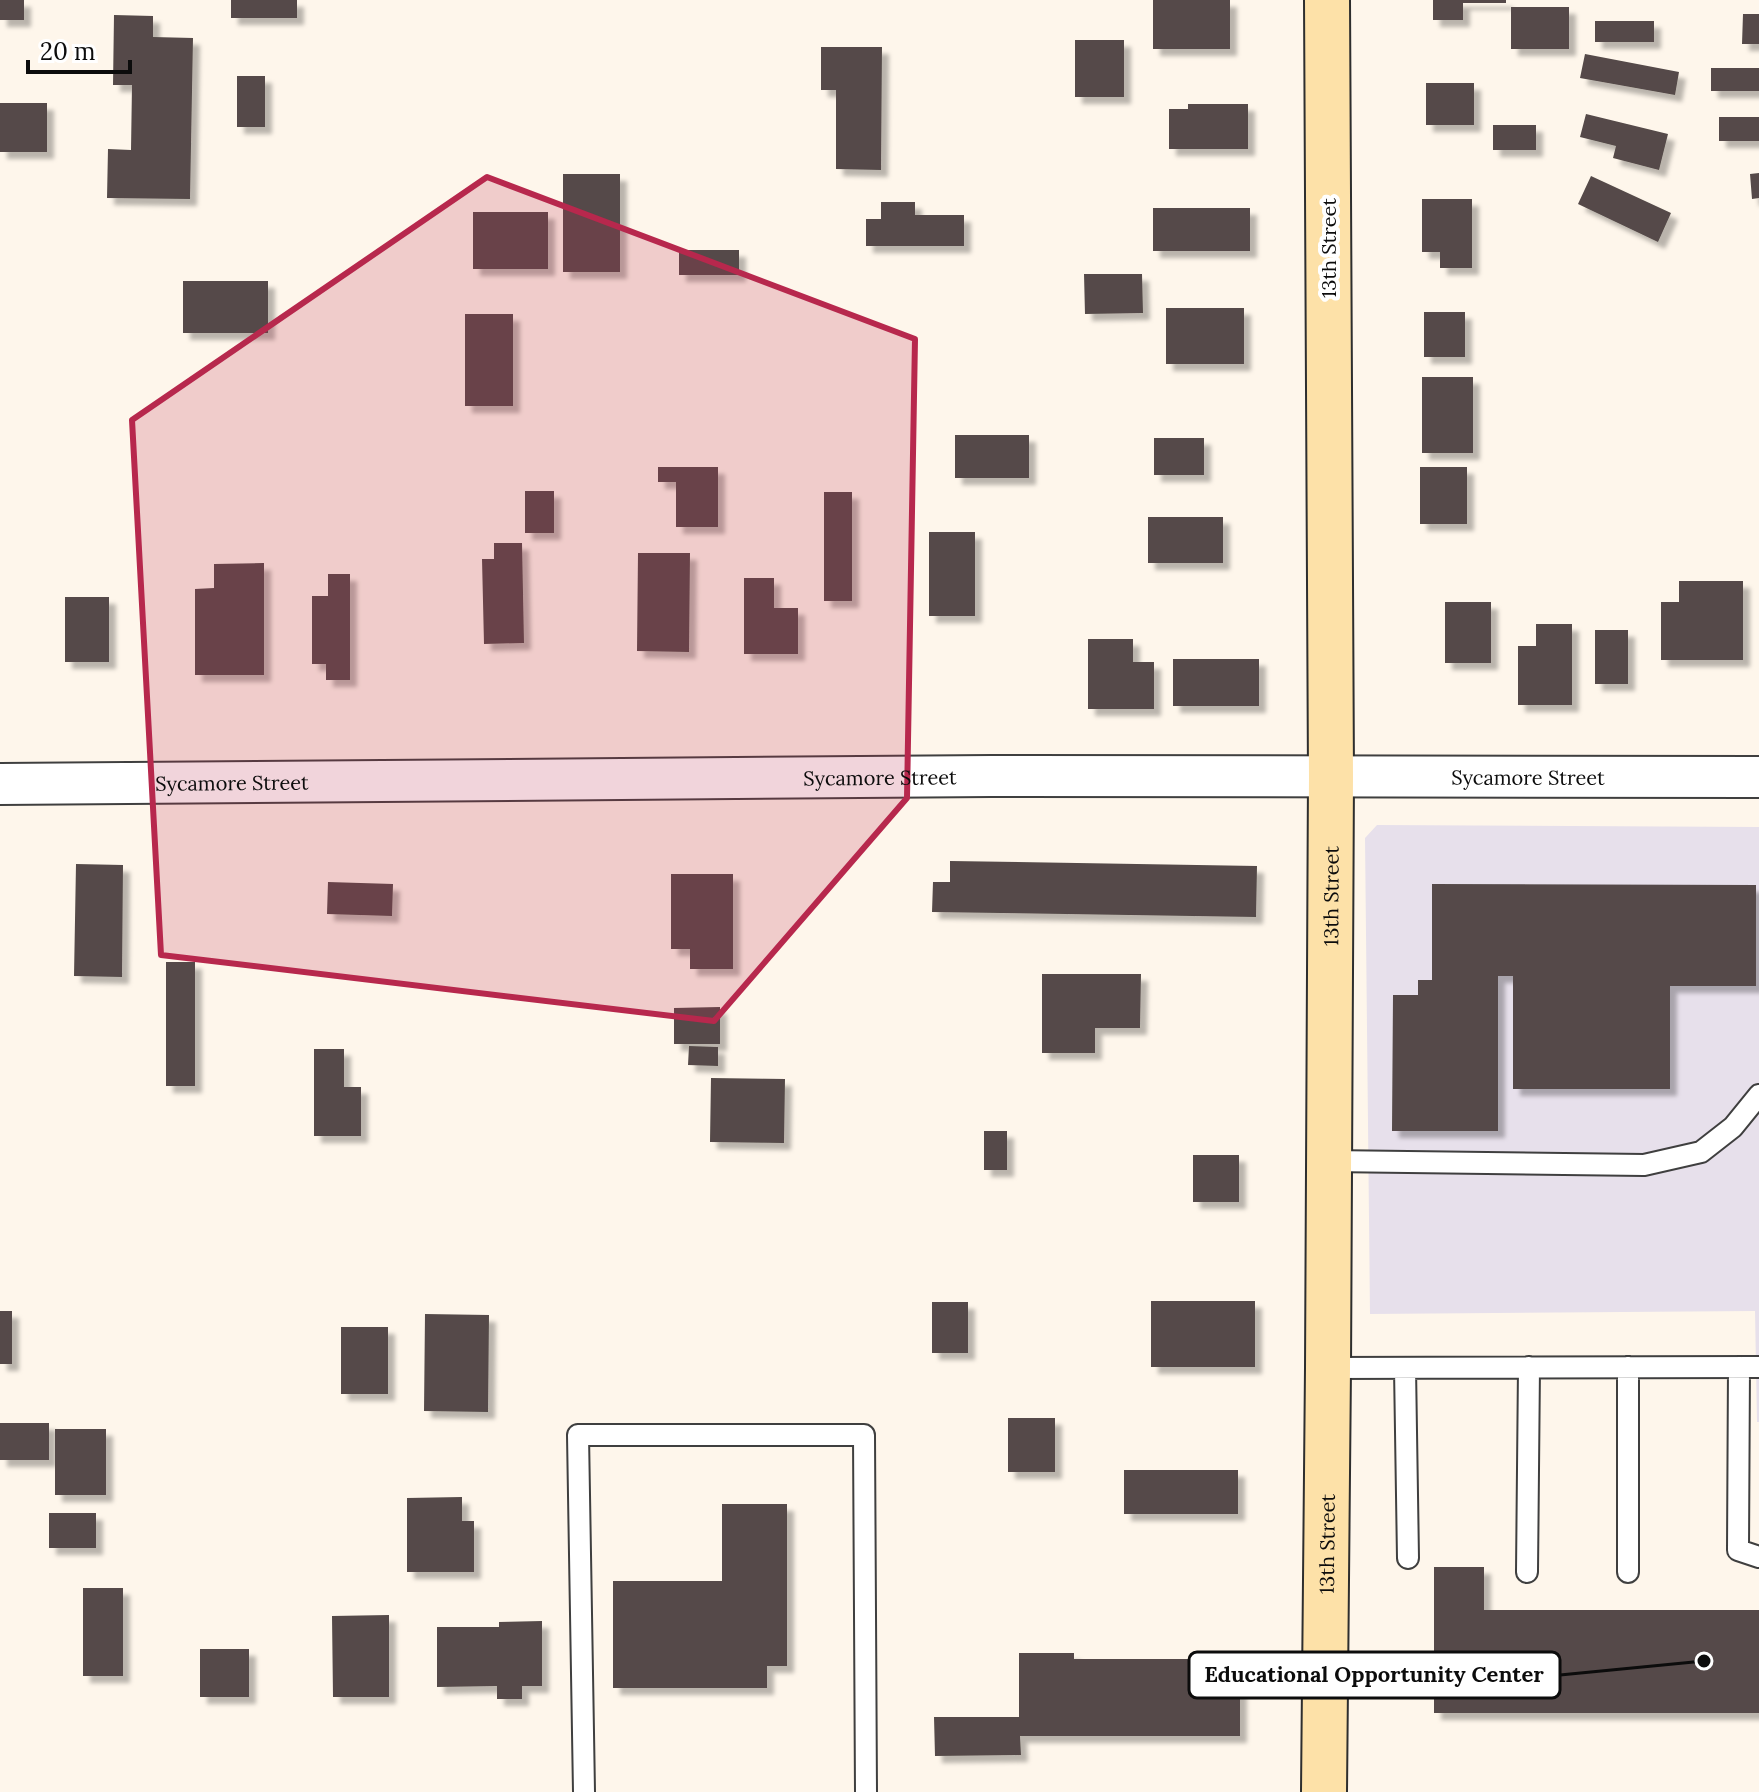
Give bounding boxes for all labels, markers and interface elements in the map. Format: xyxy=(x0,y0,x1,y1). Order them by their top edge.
scale bar xyxy=(28,24,130,74)
text: 20 m xyxy=(40,36,96,67)
street label: 13th Street xyxy=(1316,198,1341,298)
street label: Sycamore Street xyxy=(803,764,957,790)
street label: Sycamore Street xyxy=(1451,764,1605,789)
street label: Sycamore Street xyxy=(155,769,309,795)
street label: 13th Street xyxy=(1318,846,1343,946)
street label: 13th Street xyxy=(1313,1494,1339,1594)
callout: Educational Opportunity Center xyxy=(1189,1652,1560,1698)
text: Educational Opportunity Center xyxy=(1204,1660,1544,1688)

